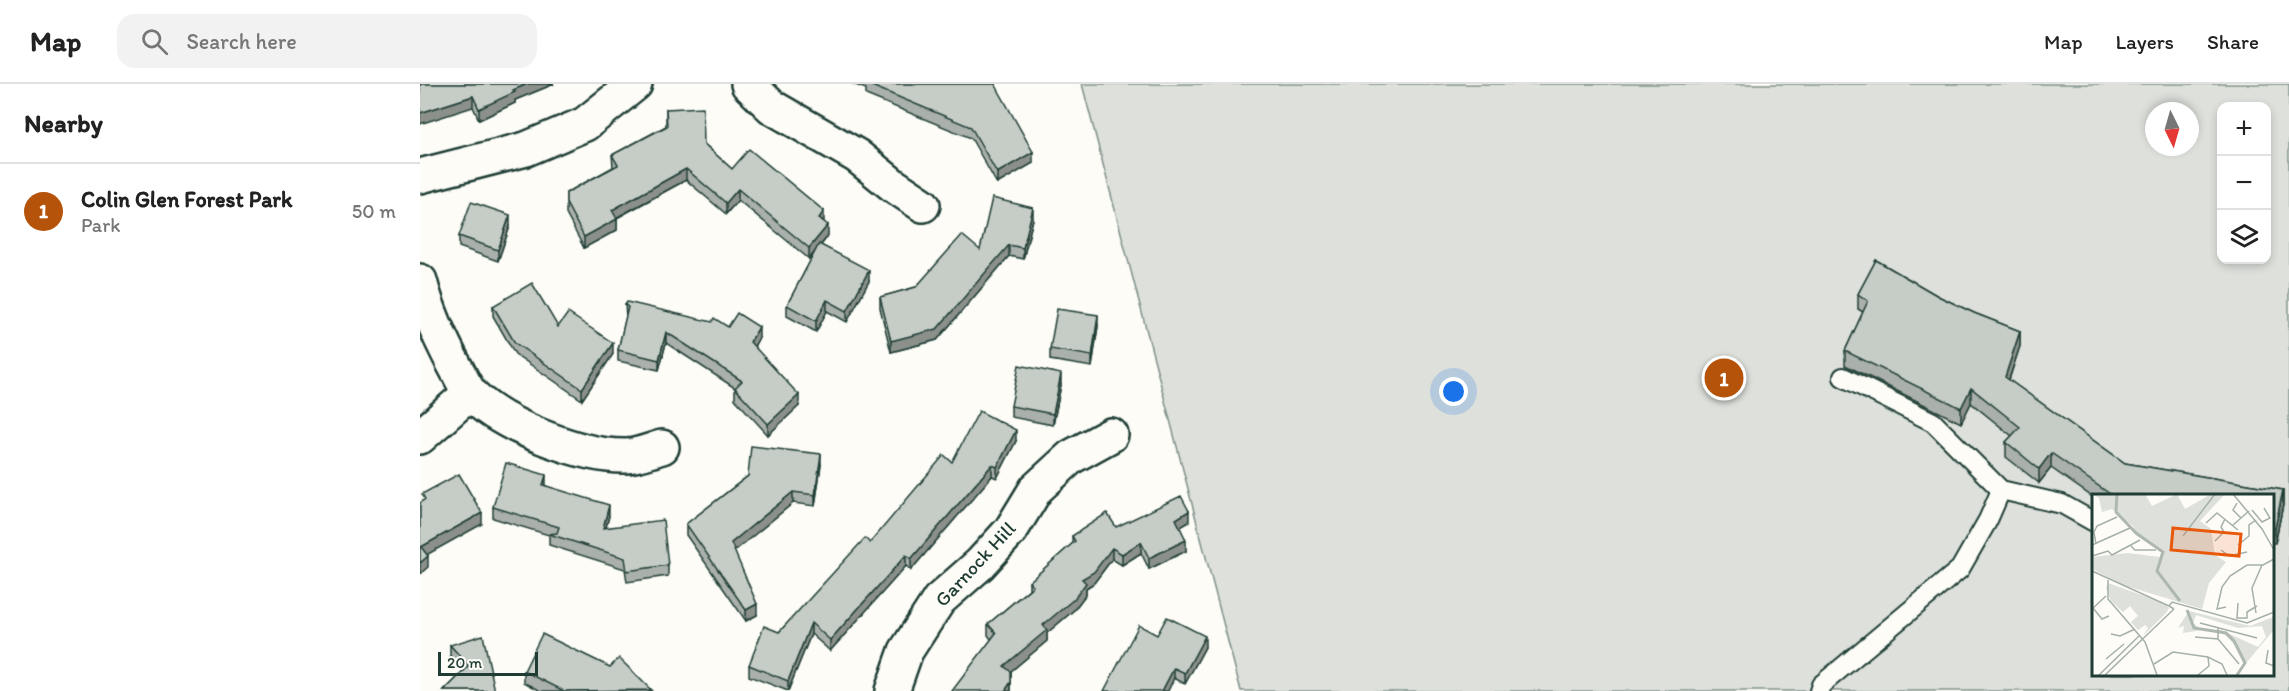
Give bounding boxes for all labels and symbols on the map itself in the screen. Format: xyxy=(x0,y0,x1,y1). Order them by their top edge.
north arrow xyxy=(2145,102,2199,156)
pin: 1 xyxy=(1704,356,1744,400)
your location xyxy=(1439,377,1468,406)
inset map xyxy=(2092,494,2274,676)
street label: Garnock Hill xyxy=(930,516,1021,611)
scale bar xyxy=(438,649,538,676)

